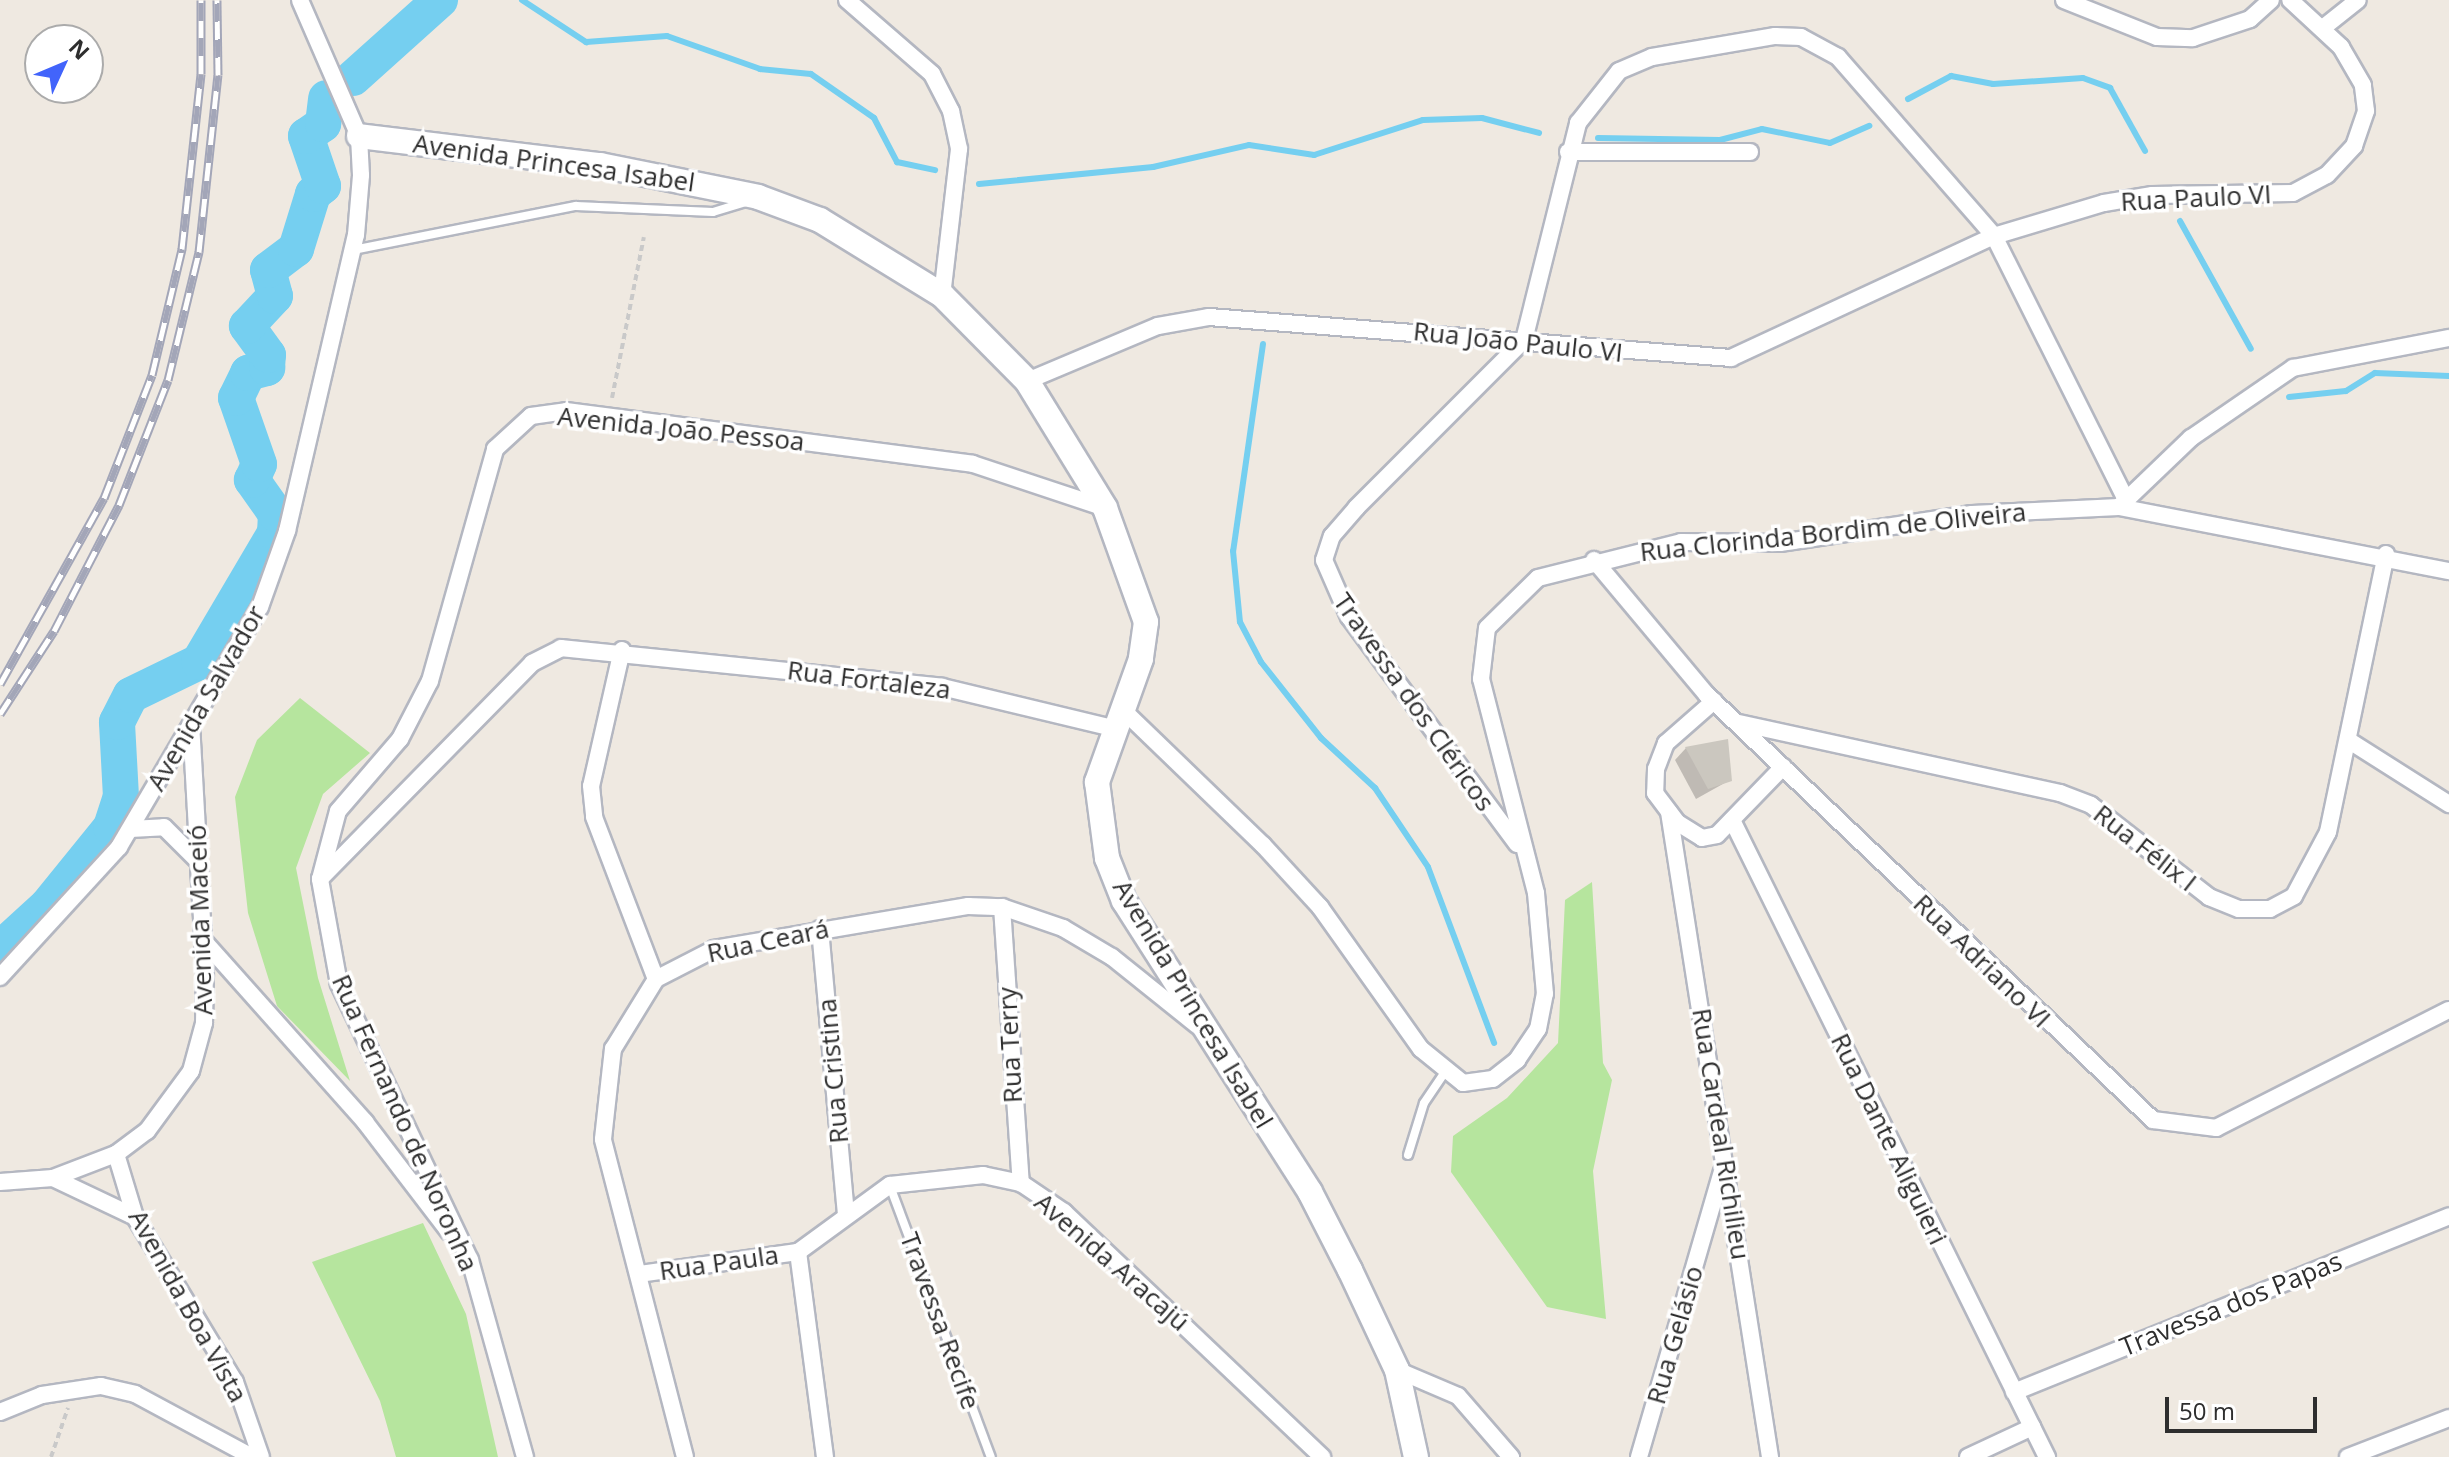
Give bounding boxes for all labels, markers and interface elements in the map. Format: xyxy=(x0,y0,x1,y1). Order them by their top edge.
north arrow xyxy=(24,24,104,104)
text: N xyxy=(63,32,97,66)
street label: Avenida Princesa Isabel xyxy=(411,128,697,198)
street label: Rua Paulo VI xyxy=(2120,178,2272,218)
street label: Rua João Paulo VI xyxy=(1412,315,1624,369)
street label: Avenida João Pessoa xyxy=(556,401,806,457)
street label: Rua Clorinda Bordim de Oliveira xyxy=(1638,496,2028,568)
street label: Travessa dos Cléricos xyxy=(1327,587,1501,817)
street label: Avenida Salvador xyxy=(140,600,272,796)
street label: Rua Fortaleza xyxy=(786,654,952,706)
street label: Rua Félix I xyxy=(2087,798,2203,898)
street label: Avenida Maceió xyxy=(181,824,219,1016)
street label: Avenida Princesa Isabel xyxy=(1106,874,1280,1134)
street label: Rua Adriano VI xyxy=(1907,888,2057,1034)
street label: Rua Ceará xyxy=(704,913,832,969)
street label: Rua Fernando de Noronha xyxy=(325,970,485,1276)
street label: Rua Terry xyxy=(991,986,1029,1104)
street label: Rua Cristina xyxy=(811,997,855,1145)
street label: Rua Cardeal Richilieu xyxy=(1686,1006,1756,1262)
street label: Rua Dante Aliguieri xyxy=(1824,1028,1954,1250)
street label: Avenida Aracajú xyxy=(1028,1186,1196,1338)
street label: Avenida Boa Vista xyxy=(122,1204,254,1408)
street label: Travessa Recife xyxy=(894,1228,986,1414)
street label: Rua Paula xyxy=(657,1239,781,1287)
street label: Travessa dos Papas xyxy=(2116,1245,2346,1363)
street label: Rua Gelásio xyxy=(1640,1262,1710,1408)
scale bar xyxy=(2169,1381,2321,1431)
text: 50 m xyxy=(2179,1394,2235,1427)

